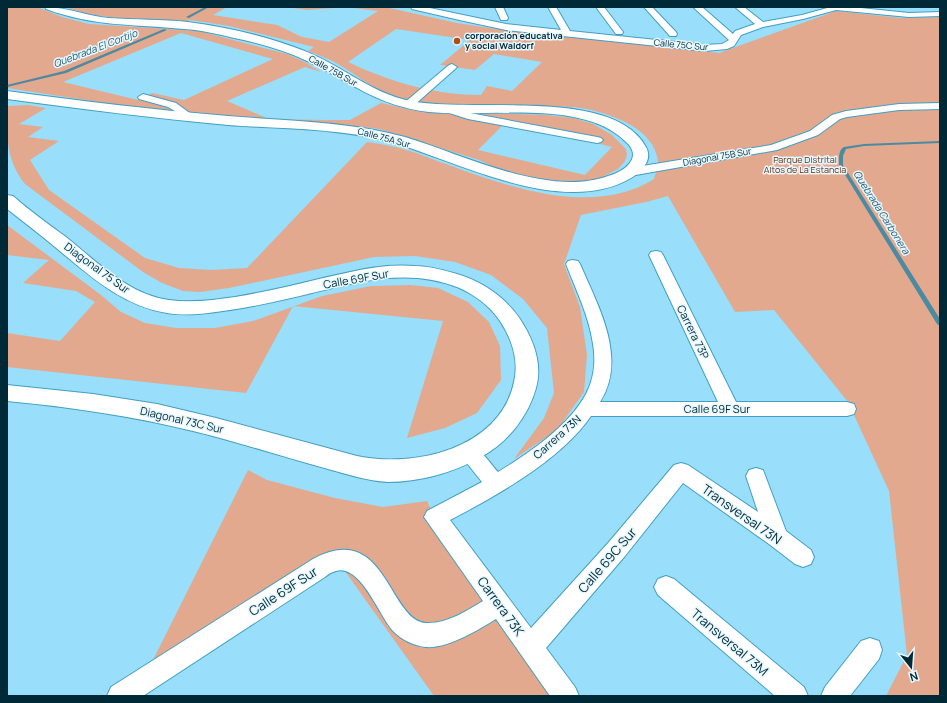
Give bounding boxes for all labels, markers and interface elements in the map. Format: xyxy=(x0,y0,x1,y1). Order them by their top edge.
water label: Quebrada El Cortijo xyxy=(51,25,140,70)
place label: corporación educativa y social Waldorf xyxy=(465,29,563,52)
marker: corporación educativa y social Waldorf xyxy=(452,36,462,46)
street label: Calle 75C Sur xyxy=(653,36,710,53)
street label: Calle 75B Sur xyxy=(307,52,361,90)
street label: Calle 75A Sur xyxy=(356,124,413,151)
street label: Diagonal 75B Sur xyxy=(682,144,753,169)
park label: Parque Distrital Altos de La Estancia xyxy=(764,153,846,176)
water label: Quebrada Carbonera xyxy=(851,167,914,257)
street label: Diagonal 75 Sur xyxy=(61,239,133,297)
street label: Calle 69F Sur xyxy=(322,265,390,292)
street label: Carrera 73P xyxy=(674,302,713,362)
street label: Calle 69F Sur xyxy=(684,401,750,416)
street label: Diagonal 73C Sur xyxy=(139,403,225,436)
street label: Carrera 73N xyxy=(530,411,584,462)
street label: Transversal 73N xyxy=(698,480,786,548)
street label: Calle 69C Sur xyxy=(574,523,641,597)
street label: Calle 69F Sur xyxy=(245,562,321,620)
street label: Carrera 73K xyxy=(473,573,529,639)
street label: Transversal 73M xyxy=(688,604,773,680)
north arrow xyxy=(891,647,931,687)
text: N xyxy=(908,669,920,685)

